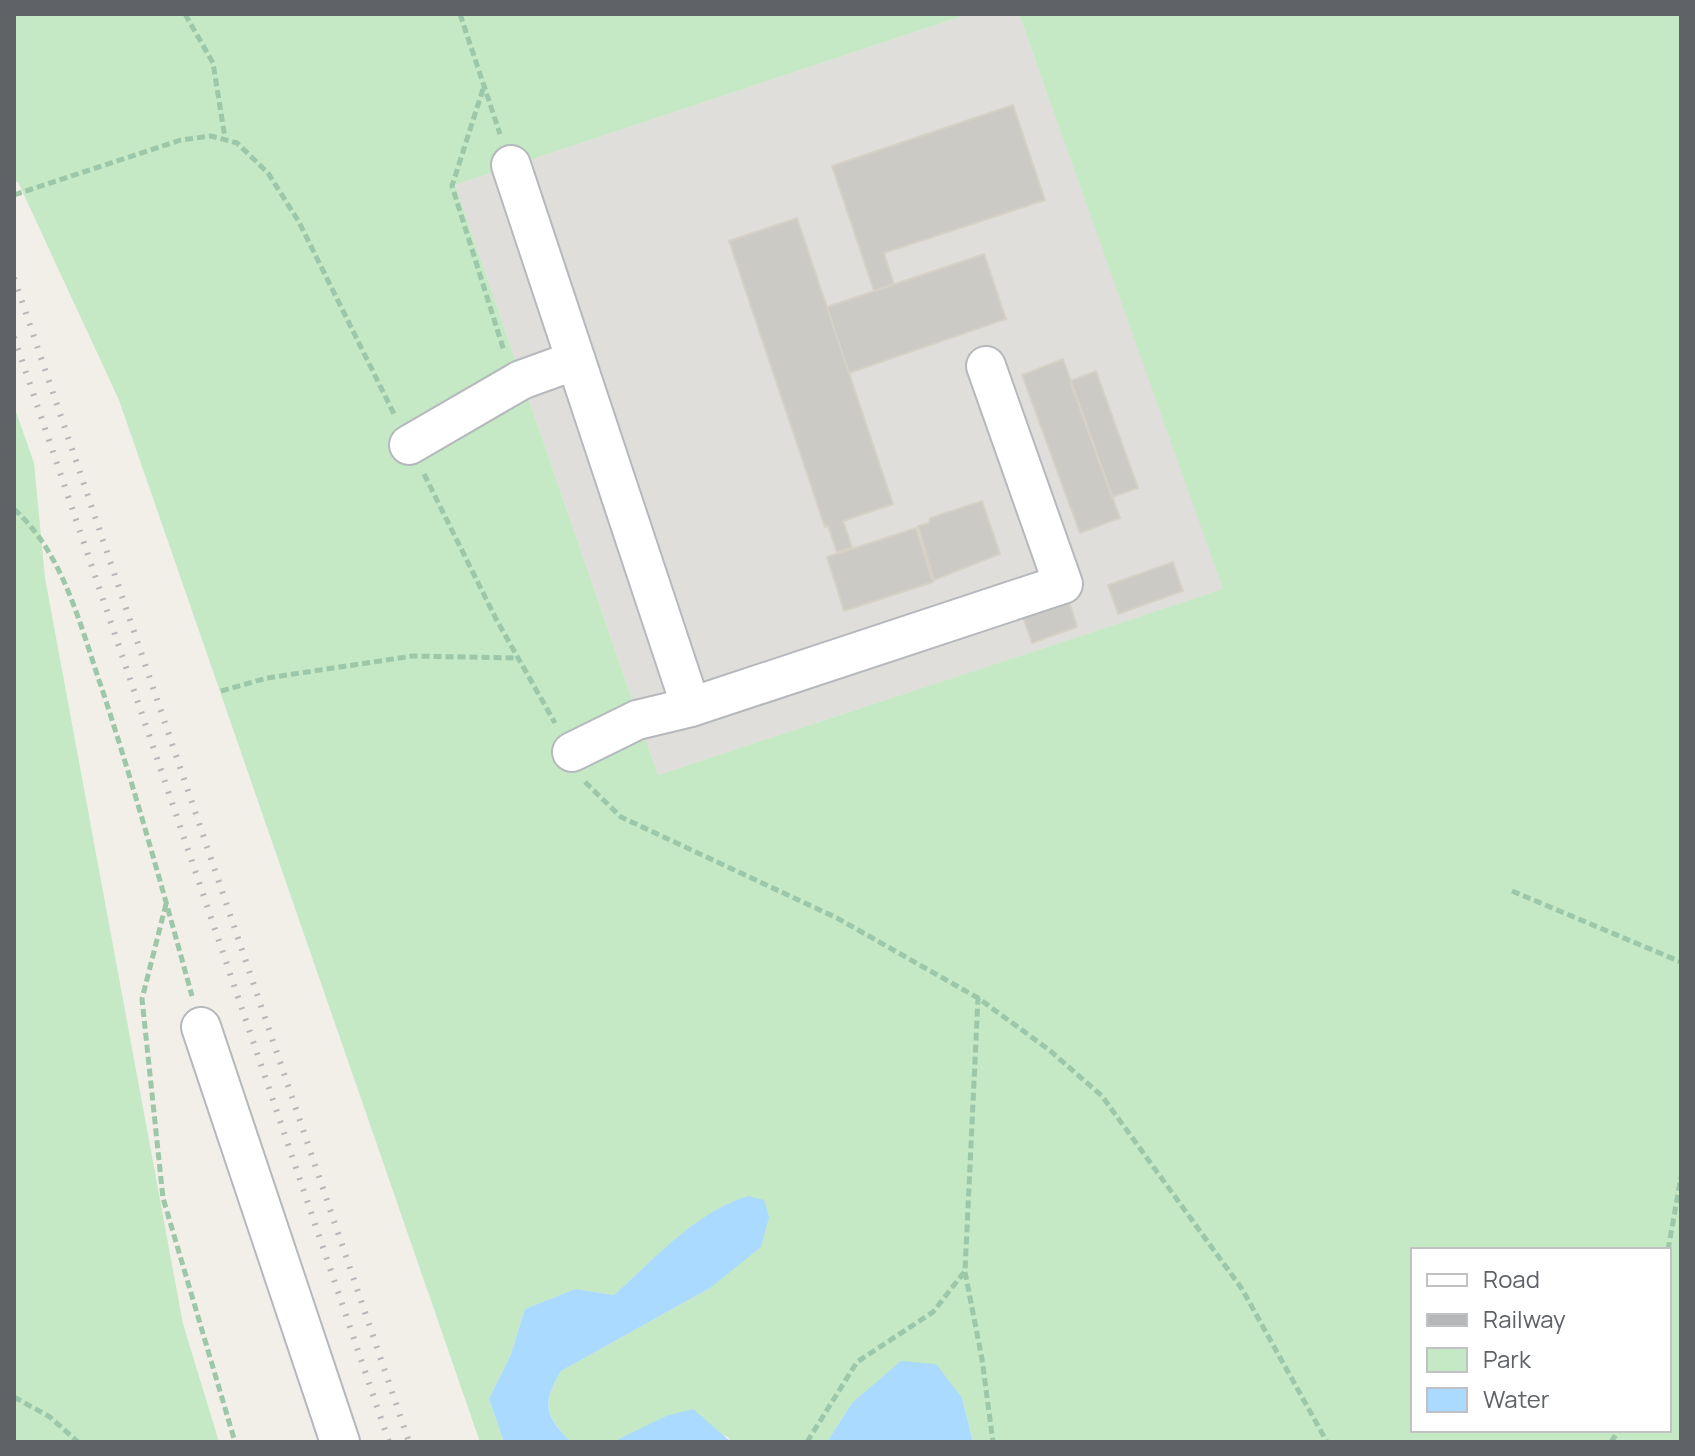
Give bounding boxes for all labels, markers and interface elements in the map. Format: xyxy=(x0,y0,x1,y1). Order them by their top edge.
legend xyxy=(1411,1248,1671,1432)
text: Road xyxy=(1483,1262,1540,1295)
text: Railway xyxy=(1483,1302,1566,1335)
text: Park xyxy=(1483,1342,1532,1375)
text: Water xyxy=(1483,1382,1550,1415)

